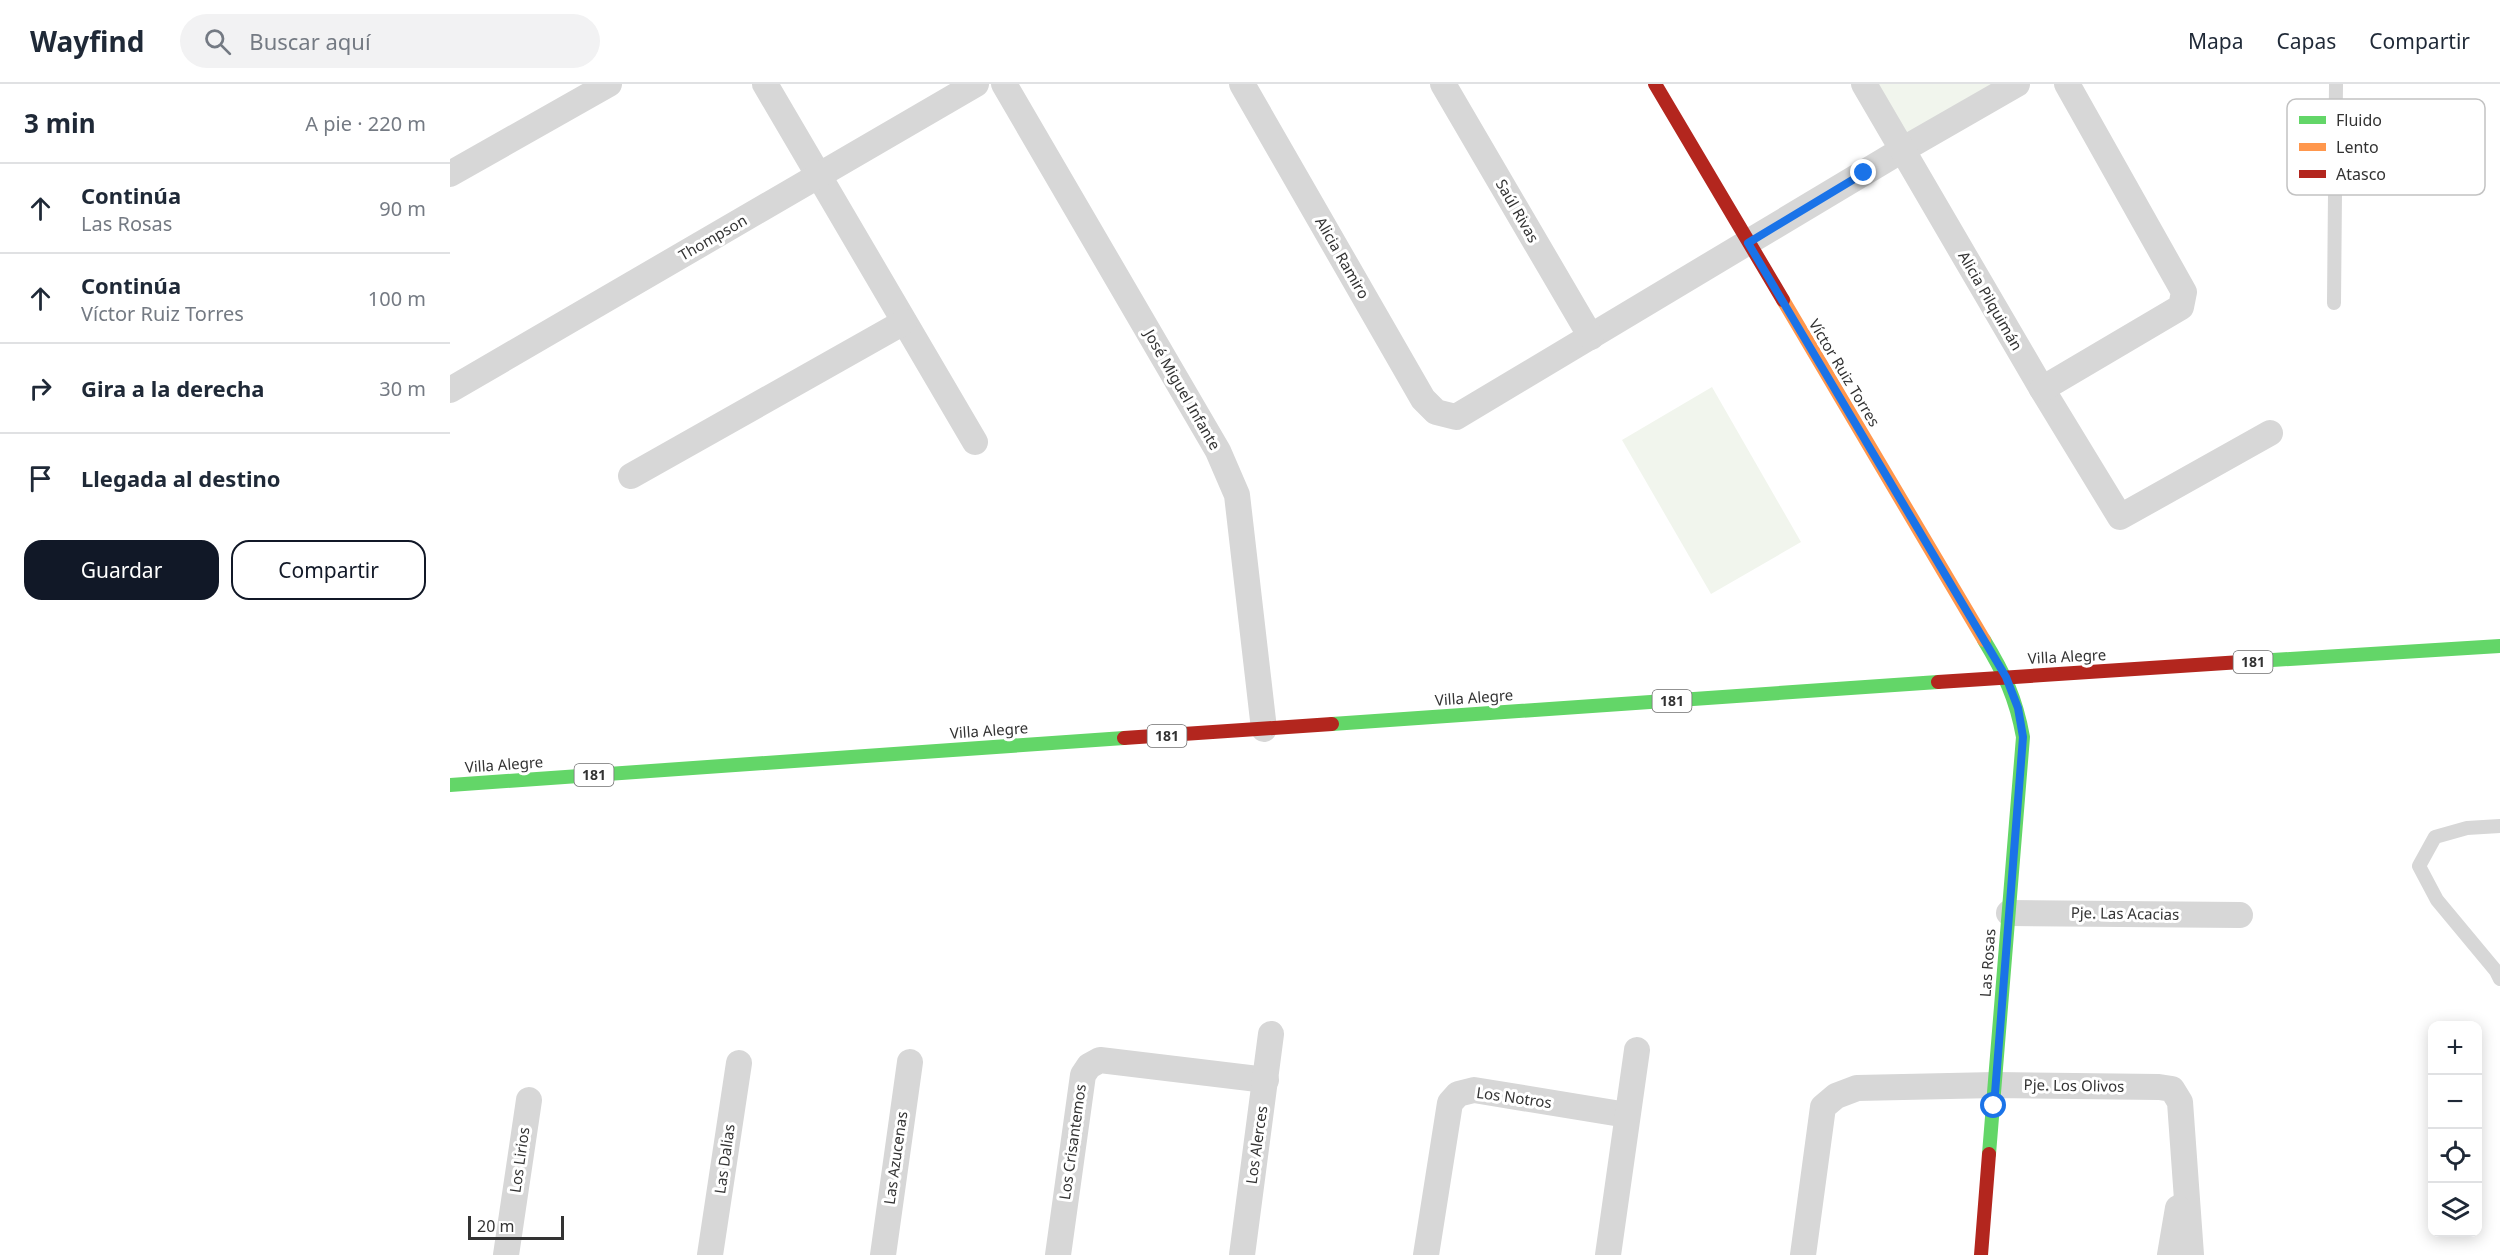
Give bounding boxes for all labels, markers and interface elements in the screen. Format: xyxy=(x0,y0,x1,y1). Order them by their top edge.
search box xyxy=(180,14,600,68)
text: Wayfind xyxy=(30,22,144,60)
icon: search xyxy=(201,25,234,58)
text: Buscar aquí xyxy=(249,26,371,56)
text: Mapa xyxy=(2188,27,2244,55)
text: Capas xyxy=(2277,27,2336,55)
text: Compartir xyxy=(2369,27,2470,55)
legend xyxy=(2287,99,2485,195)
text: 3 min xyxy=(24,105,96,141)
text: Fluido xyxy=(2336,109,2382,131)
text: A pie · 220 m xyxy=(305,110,426,137)
text: Lento xyxy=(2336,136,2379,158)
route end xyxy=(1850,159,1876,185)
text: Atasco xyxy=(2336,163,2386,185)
street label: Saúl Rivas xyxy=(1492,175,1544,246)
text: Continúa xyxy=(81,180,181,210)
icon: ahead xyxy=(24,192,57,225)
text: 90 m xyxy=(379,195,426,222)
text: Las Rosas xyxy=(81,210,172,237)
street label: Thompson xyxy=(675,210,750,265)
street label: Alicia Ramiro xyxy=(1311,213,1374,302)
street label: Alicia Pilquimán xyxy=(1954,247,2027,354)
text: Continúa xyxy=(81,270,181,300)
icon: ahead xyxy=(24,282,57,315)
text: 100 m xyxy=(368,285,426,312)
text: Víctor Ruiz Torres xyxy=(81,300,244,327)
street label: Víctor Ruiz Torres xyxy=(1805,315,1885,430)
street label: José Miguel Infante xyxy=(1139,324,1226,453)
icon: right xyxy=(24,372,57,405)
text: Gira a la derecha xyxy=(81,373,265,403)
text: 30 m xyxy=(379,375,426,402)
icon: arrive xyxy=(24,462,57,495)
text: Llegada al destino xyxy=(81,463,281,493)
button: Guardar xyxy=(24,540,219,600)
button: Compartir xyxy=(231,540,426,600)
street label: Villa Alegre xyxy=(2027,644,2107,668)
road number: 181 xyxy=(2234,651,2272,673)
street label: Villa Alegre xyxy=(1434,684,1514,710)
road number: 181 xyxy=(1652,690,1692,712)
street label: Villa Alegre xyxy=(949,717,1029,743)
road number: 181 xyxy=(1148,725,1186,747)
street label: Villa Alegre xyxy=(464,751,544,777)
road number: 181 xyxy=(574,764,614,786)
street label: Pje. Las Acacias xyxy=(2071,902,2179,924)
street label: Las Rosas xyxy=(1975,928,1999,998)
map controls xyxy=(2428,1021,2482,1237)
button: + xyxy=(2428,1021,2482,1075)
street label: Pje. Los Olivos xyxy=(2024,1074,2125,1096)
button: − xyxy=(2428,1075,2482,1129)
street label: Los Notros xyxy=(1475,1082,1553,1112)
street label: Los Crisantemos xyxy=(1054,1083,1090,1201)
route start xyxy=(1980,1092,2006,1118)
street label: Los Alerces xyxy=(1241,1105,1271,1185)
street label: Las Azucenas xyxy=(879,1110,911,1206)
street label: Las Dalias xyxy=(709,1123,739,1195)
street label: Los Lirios xyxy=(505,1126,534,1194)
button: locate xyxy=(2428,1129,2482,1183)
button: layers xyxy=(2428,1183,2482,1237)
scale bar xyxy=(468,1213,564,1240)
text: 20 m xyxy=(477,1215,514,1237)

